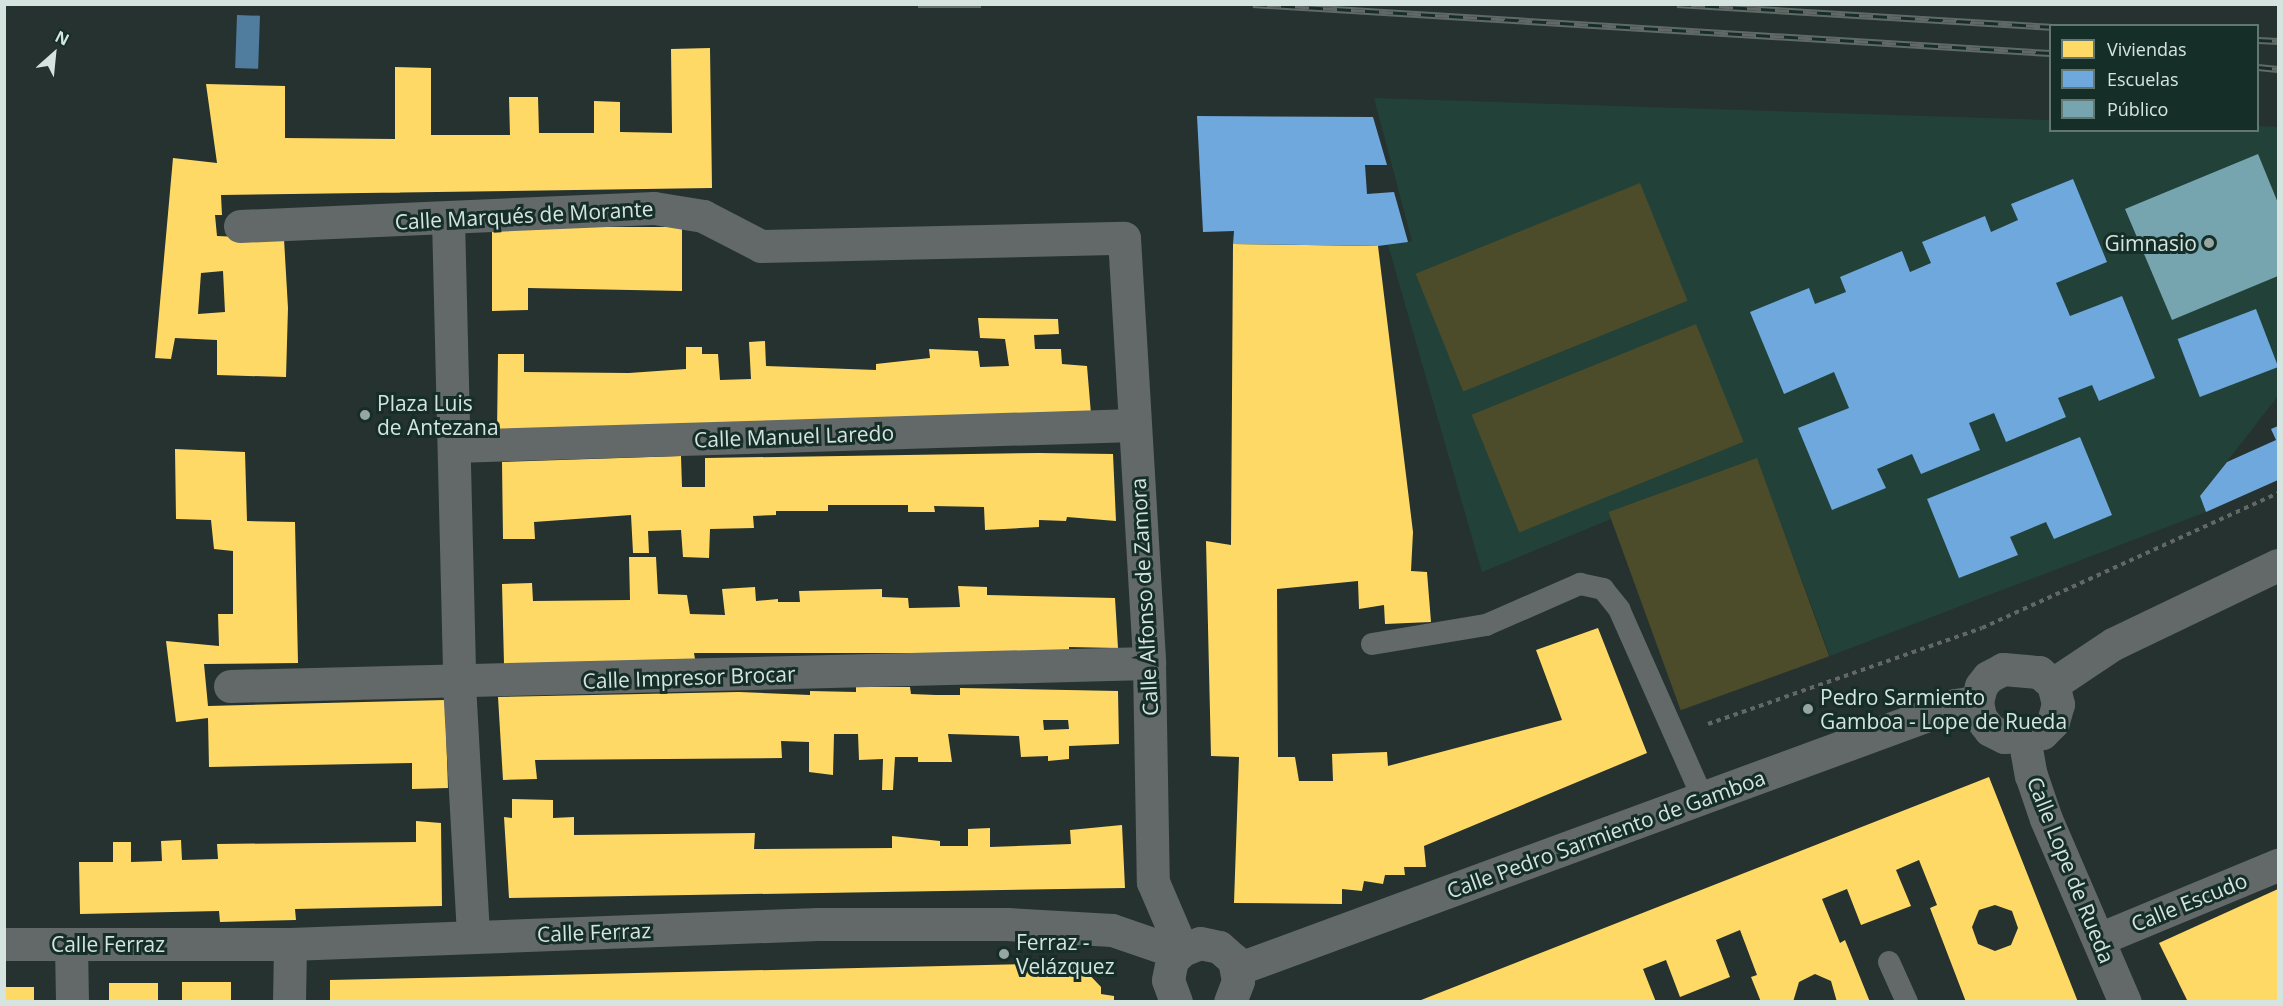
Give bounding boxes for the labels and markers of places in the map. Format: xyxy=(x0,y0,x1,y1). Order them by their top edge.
place label: Gimnasio xyxy=(2104,230,2197,256)
marker: Gimnasio xyxy=(2202,236,2216,250)
place label: Plaza Luis de Antezana xyxy=(377,390,499,440)
marker: Plaza Luis de Antezana xyxy=(358,408,372,422)
place label: Pedro Sarmiento Gamboa - Lope de Rueda xyxy=(1820,684,2067,734)
marker: Pedro Sarmiento Gamboa - Lope de Rueda xyxy=(1801,702,1815,716)
place label: Ferraz - Velázquez xyxy=(1016,929,1114,979)
marker: Ferraz - Velázquez xyxy=(997,947,1011,961)

